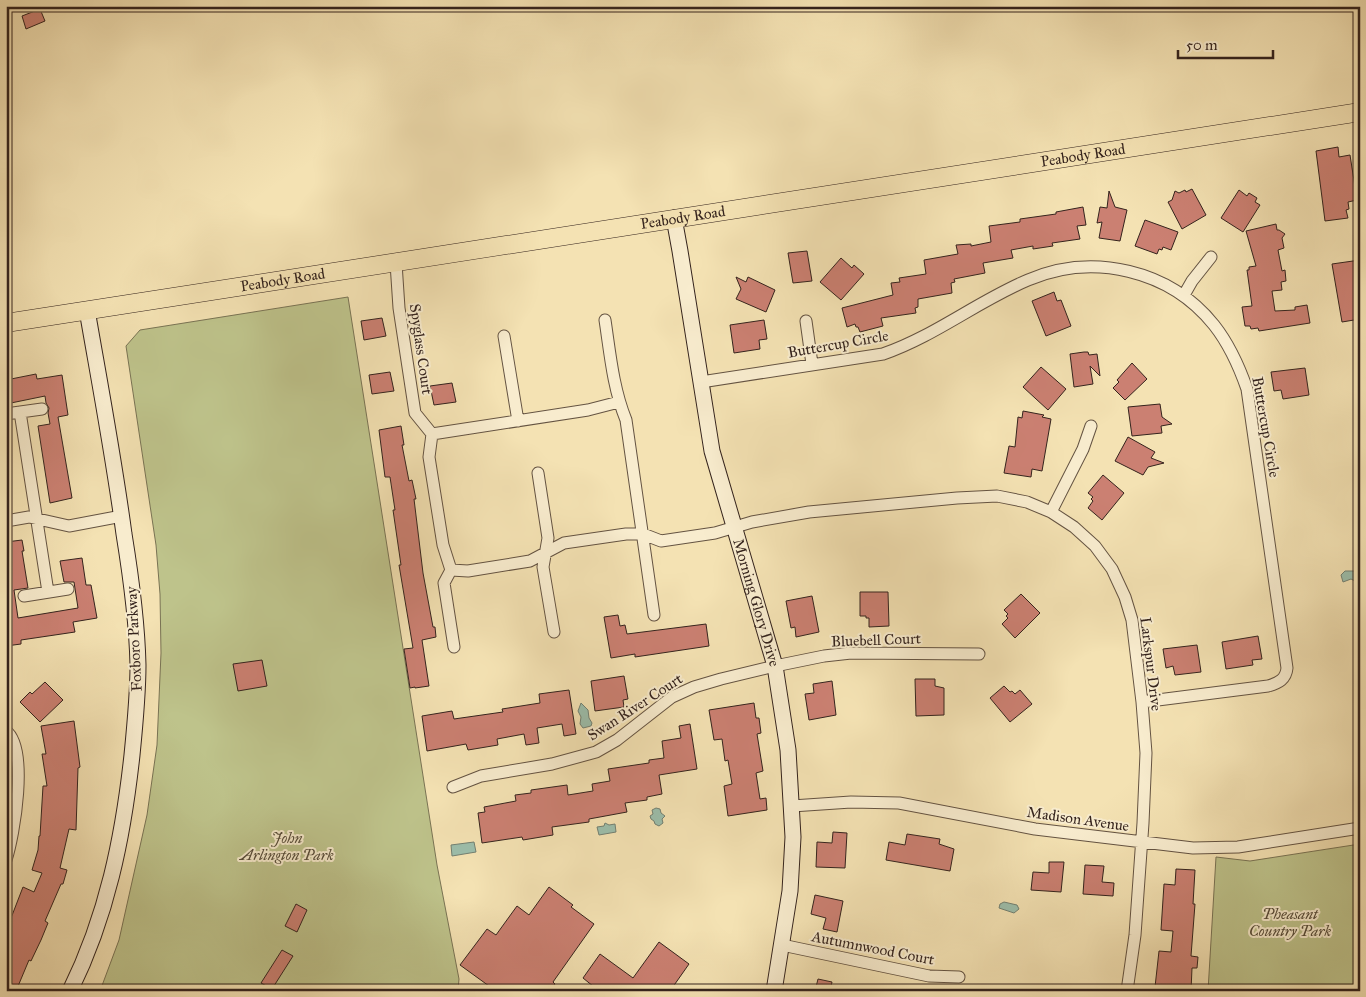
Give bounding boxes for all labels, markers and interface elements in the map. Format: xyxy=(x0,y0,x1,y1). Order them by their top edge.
scale bar xyxy=(1178,28,1274,60)
text: 50 m xyxy=(1186,36,1218,54)
street label: Peabody Road xyxy=(1039,140,1127,171)
street label: Peabody Road xyxy=(639,202,727,233)
street label: Peabody Road xyxy=(239,264,327,295)
street label: Spyglass Court xyxy=(406,302,436,396)
street label: Buttercup Circle xyxy=(786,326,890,362)
street label: Buttercup Circle xyxy=(1248,375,1284,479)
street label: Morning Glory Drive xyxy=(729,536,784,669)
street label: Foxboro Parkway xyxy=(122,585,146,692)
street label: Larkspur Drive xyxy=(1136,616,1166,712)
street label: Bluebell Court xyxy=(831,629,922,651)
street label: Swan River Court xyxy=(584,669,686,744)
street label: Madison Avenue xyxy=(1026,803,1130,835)
park label: John Arlington Park xyxy=(238,829,334,864)
park label: Pheasant Country Park xyxy=(1249,905,1331,940)
street label: Autumnwood Court xyxy=(809,927,936,969)

